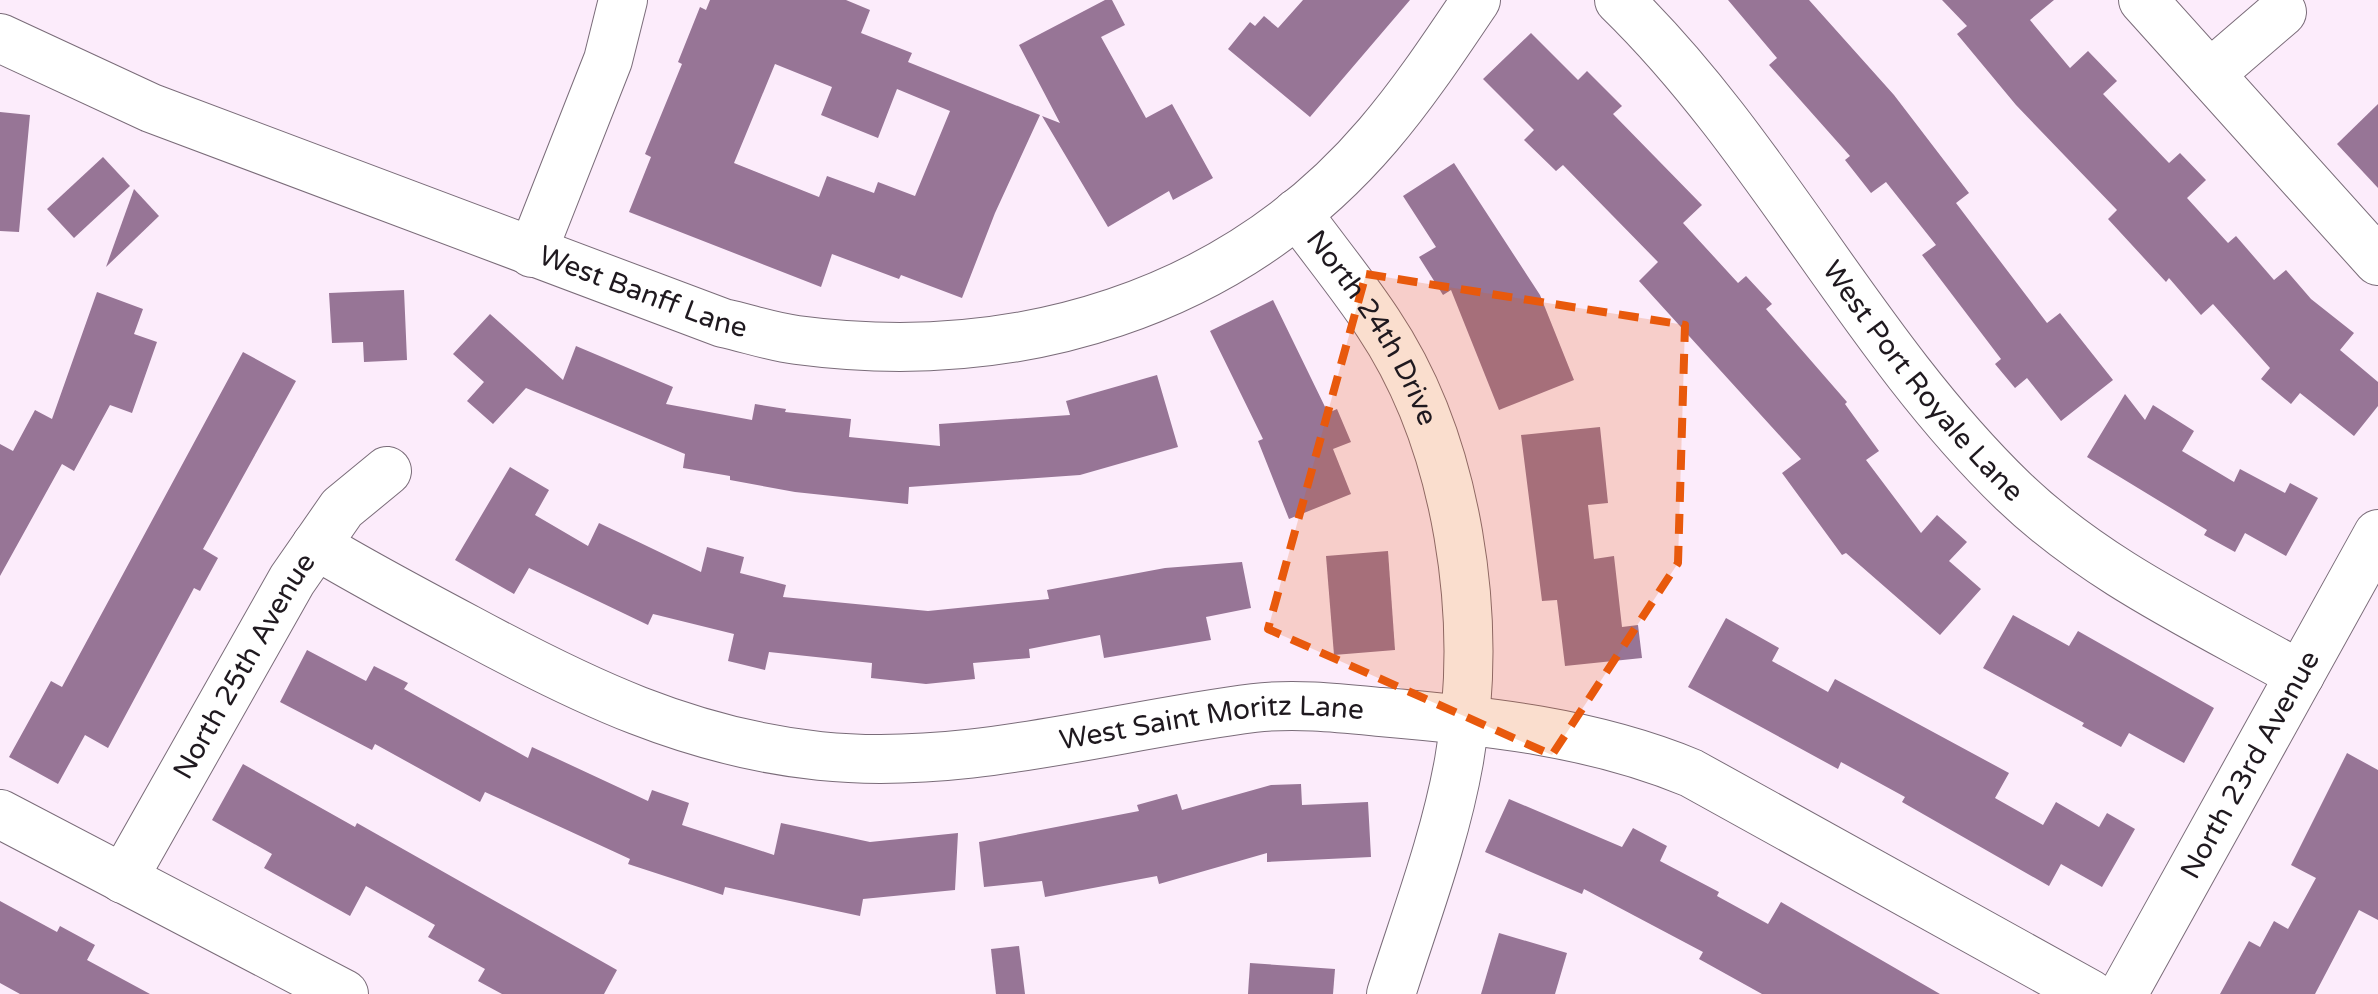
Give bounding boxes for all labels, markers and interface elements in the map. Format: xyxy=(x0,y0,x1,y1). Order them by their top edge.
street label: North 24th Drive xyxy=(1299,224,1445,430)
street label: West Banff Lane xyxy=(534,238,751,345)
street label: West Port Royale Lane xyxy=(1815,254,2030,509)
street label: North 25th Avenue xyxy=(166,546,323,785)
street label: North 23rd Avenue xyxy=(2173,645,2327,885)
street label: West Saint Moritz Lane xyxy=(1057,689,1365,757)

